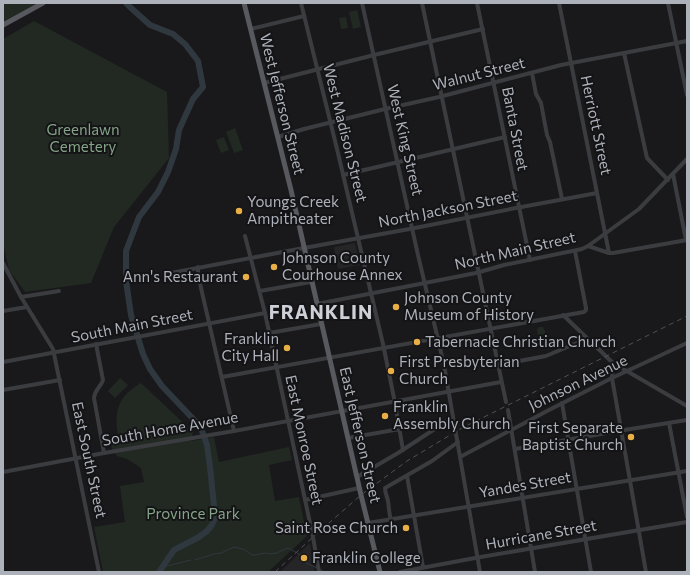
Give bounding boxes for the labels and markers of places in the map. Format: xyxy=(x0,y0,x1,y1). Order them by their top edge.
place label: Youngs Creek Ampitheater xyxy=(247,192,339,227)
marker: Youngs Creek Ampitheater xyxy=(234,206,244,216)
place label: Johnson County Courhouse Annex xyxy=(282,248,403,283)
marker: Johnson County Courhouse Annex xyxy=(269,262,279,272)
place label: Ann's Restaurant xyxy=(123,267,238,285)
marker: Ann's Restaurant xyxy=(241,272,251,282)
place label: Johnson County Museum of History xyxy=(404,288,534,323)
marker: Johnson County Museum of History xyxy=(391,302,401,312)
place label: Franklin City Hall xyxy=(221,329,279,364)
place label: Tabernacle Christian Church xyxy=(425,332,616,350)
marker: Tabernacle Christian Church xyxy=(412,337,422,347)
marker: Franklin City Hall xyxy=(282,343,292,353)
place label: First Presbyterian Church xyxy=(399,352,520,387)
marker: First Presbyterian Church xyxy=(386,366,396,376)
place label: Franklin Assembly Church xyxy=(393,397,510,432)
marker: Franklin Assembly Church xyxy=(380,411,390,421)
place label: First Separate Baptist Church xyxy=(522,418,623,453)
marker: First Separate Baptist Church xyxy=(626,432,636,442)
place label: Saint Rose Church xyxy=(275,518,398,536)
marker: Saint Rose Church xyxy=(401,523,411,533)
place label: Franklin College xyxy=(312,548,421,566)
marker: Franklin College xyxy=(299,553,309,563)

